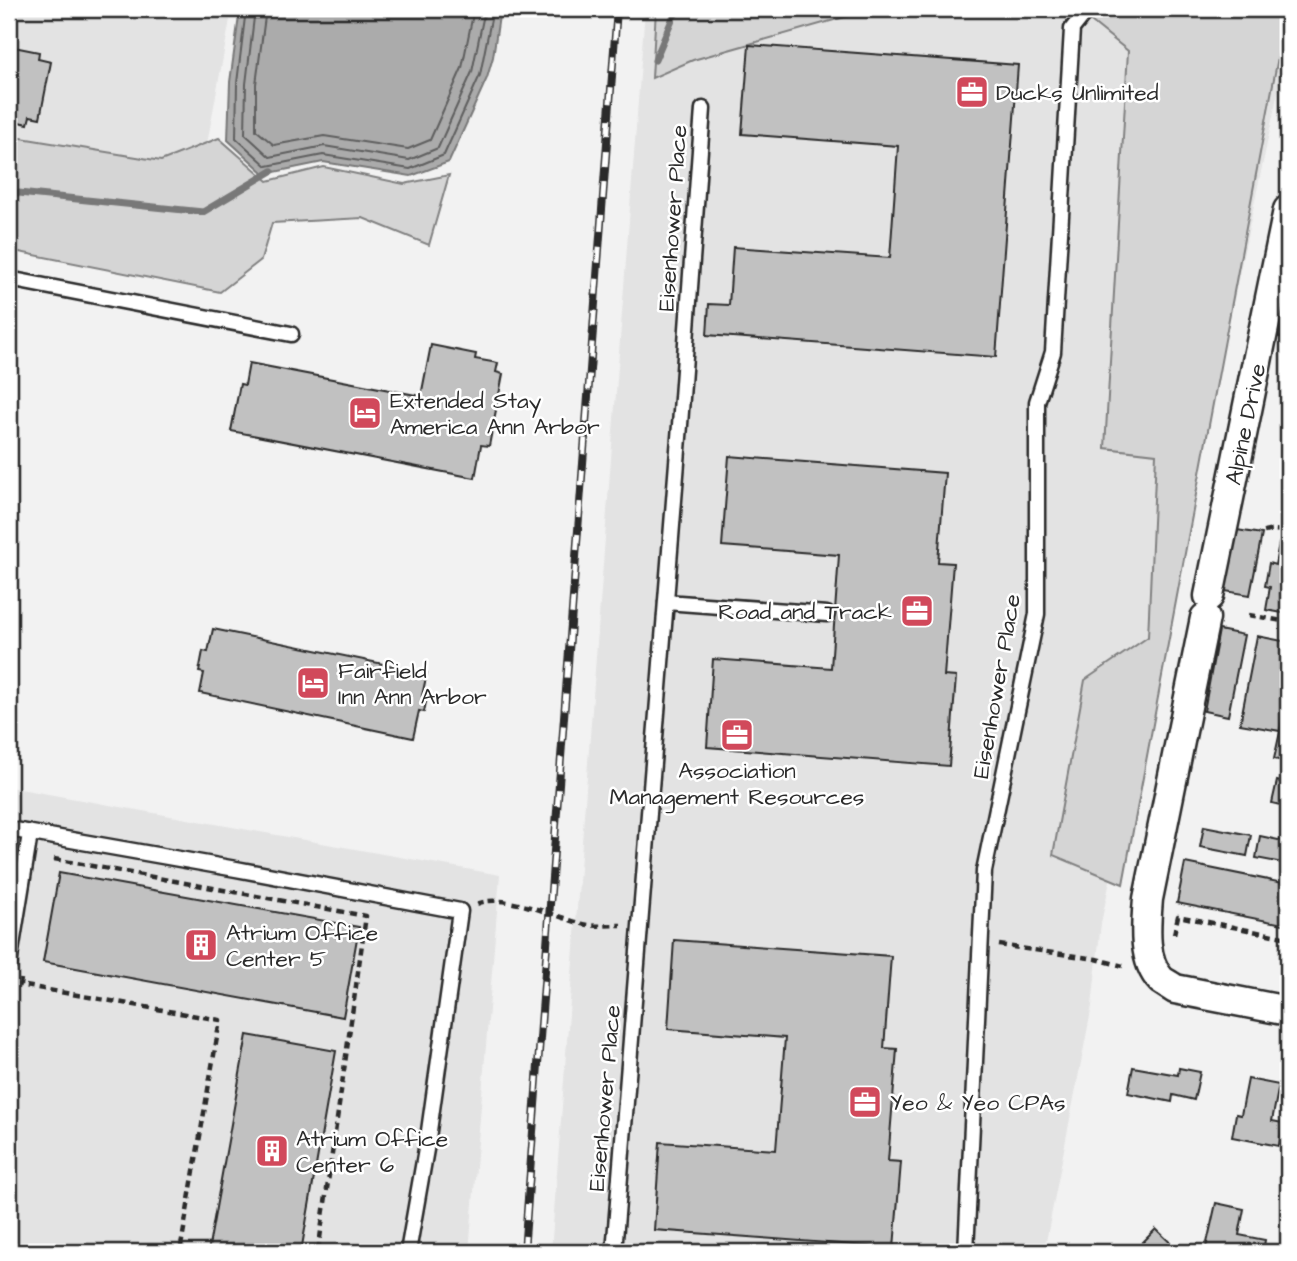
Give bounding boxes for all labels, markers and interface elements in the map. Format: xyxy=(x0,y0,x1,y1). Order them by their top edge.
office icon: Ducks Unlimited xyxy=(953,73,991,111)
place label: Ducks Unlimited xyxy=(996,77,1159,109)
street label: Eisenhower Place xyxy=(651,124,695,312)
street label: Alpine Drive xyxy=(1218,361,1274,488)
place label: Extended Stay America Ann Arbor xyxy=(390,385,600,443)
hotel icon: Extended Stay America Ann Arbor xyxy=(346,394,384,432)
street label: Eisenhower Place xyxy=(965,591,1029,781)
office icon: Road and Track xyxy=(898,592,936,630)
place label: Road and Track xyxy=(718,596,892,628)
place label: Fairfield Inn Ann Arbor xyxy=(338,655,487,713)
hotel icon: Fairfield Inn Ann Arbor xyxy=(294,664,332,702)
office icon: Association Management Resources xyxy=(718,716,756,754)
place label: Association Management Resources xyxy=(610,755,864,814)
place label: Atrium Office Center 5 xyxy=(226,917,378,975)
building icon: Atrium Office Center 5 xyxy=(182,926,220,964)
street label: Eisenhower Place xyxy=(581,1004,629,1193)
office icon: Yeo & Yeo CPAs xyxy=(846,1083,884,1121)
place label: Yeo & Yeo CPAs xyxy=(890,1087,1066,1119)
place label: Atrium Office Center 6 xyxy=(296,1123,448,1181)
building icon: Atrium Office Center 6 xyxy=(253,1132,291,1170)

